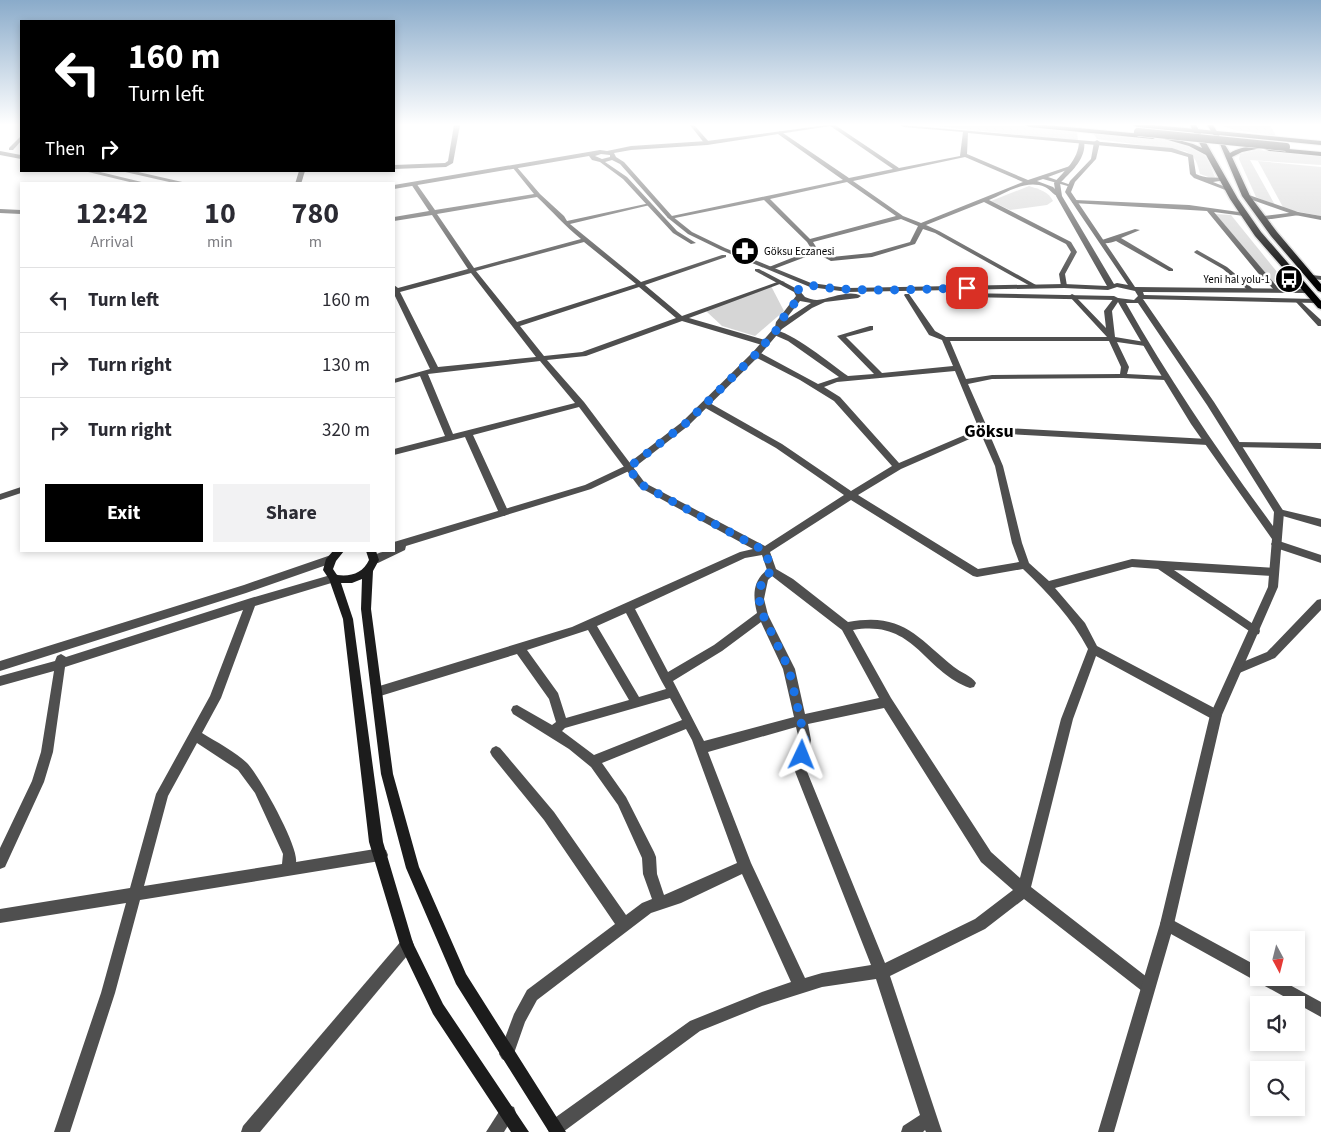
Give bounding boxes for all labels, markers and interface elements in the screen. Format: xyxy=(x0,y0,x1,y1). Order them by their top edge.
text: 160 m xyxy=(128,32,220,82)
icon: left xyxy=(45,40,110,105)
text: Turn left xyxy=(128,78,204,110)
icon: right xyxy=(95,135,123,163)
text: Then xyxy=(45,136,85,163)
text: 12:42 xyxy=(76,192,148,235)
text: 10 xyxy=(204,192,236,235)
text: 780 xyxy=(292,192,339,235)
text: Arrival xyxy=(91,231,134,253)
text: min xyxy=(207,231,233,253)
text: m xyxy=(309,231,322,253)
pharmacy icon: Göksu Eczanesi xyxy=(730,236,760,266)
place label: Göksu Eczanesi xyxy=(764,244,834,259)
bus stop icon: Yeni hal yolu-1 xyxy=(1274,264,1304,294)
pin xyxy=(946,267,988,309)
place label: Yeni hal yolu-1 xyxy=(1203,272,1270,287)
icon: arrive xyxy=(953,274,981,302)
icon: left xyxy=(45,286,73,314)
text: Turn left xyxy=(88,287,159,314)
text: 160 m xyxy=(322,287,370,314)
icon: right xyxy=(45,351,73,379)
text: Turn right xyxy=(88,352,172,379)
text: 130 m xyxy=(322,352,370,379)
icon: right xyxy=(45,416,73,444)
text: Turn right xyxy=(88,417,172,444)
text: 320 m xyxy=(322,417,370,444)
district label: Göksu xyxy=(964,419,1014,444)
button: Exit xyxy=(45,484,203,542)
button: Share xyxy=(213,484,370,542)
position arrow xyxy=(775,728,827,780)
north arrow xyxy=(1250,931,1305,986)
map controls xyxy=(1250,931,1305,1116)
button: sound xyxy=(1250,996,1305,1051)
button: search xyxy=(1250,1061,1305,1116)

